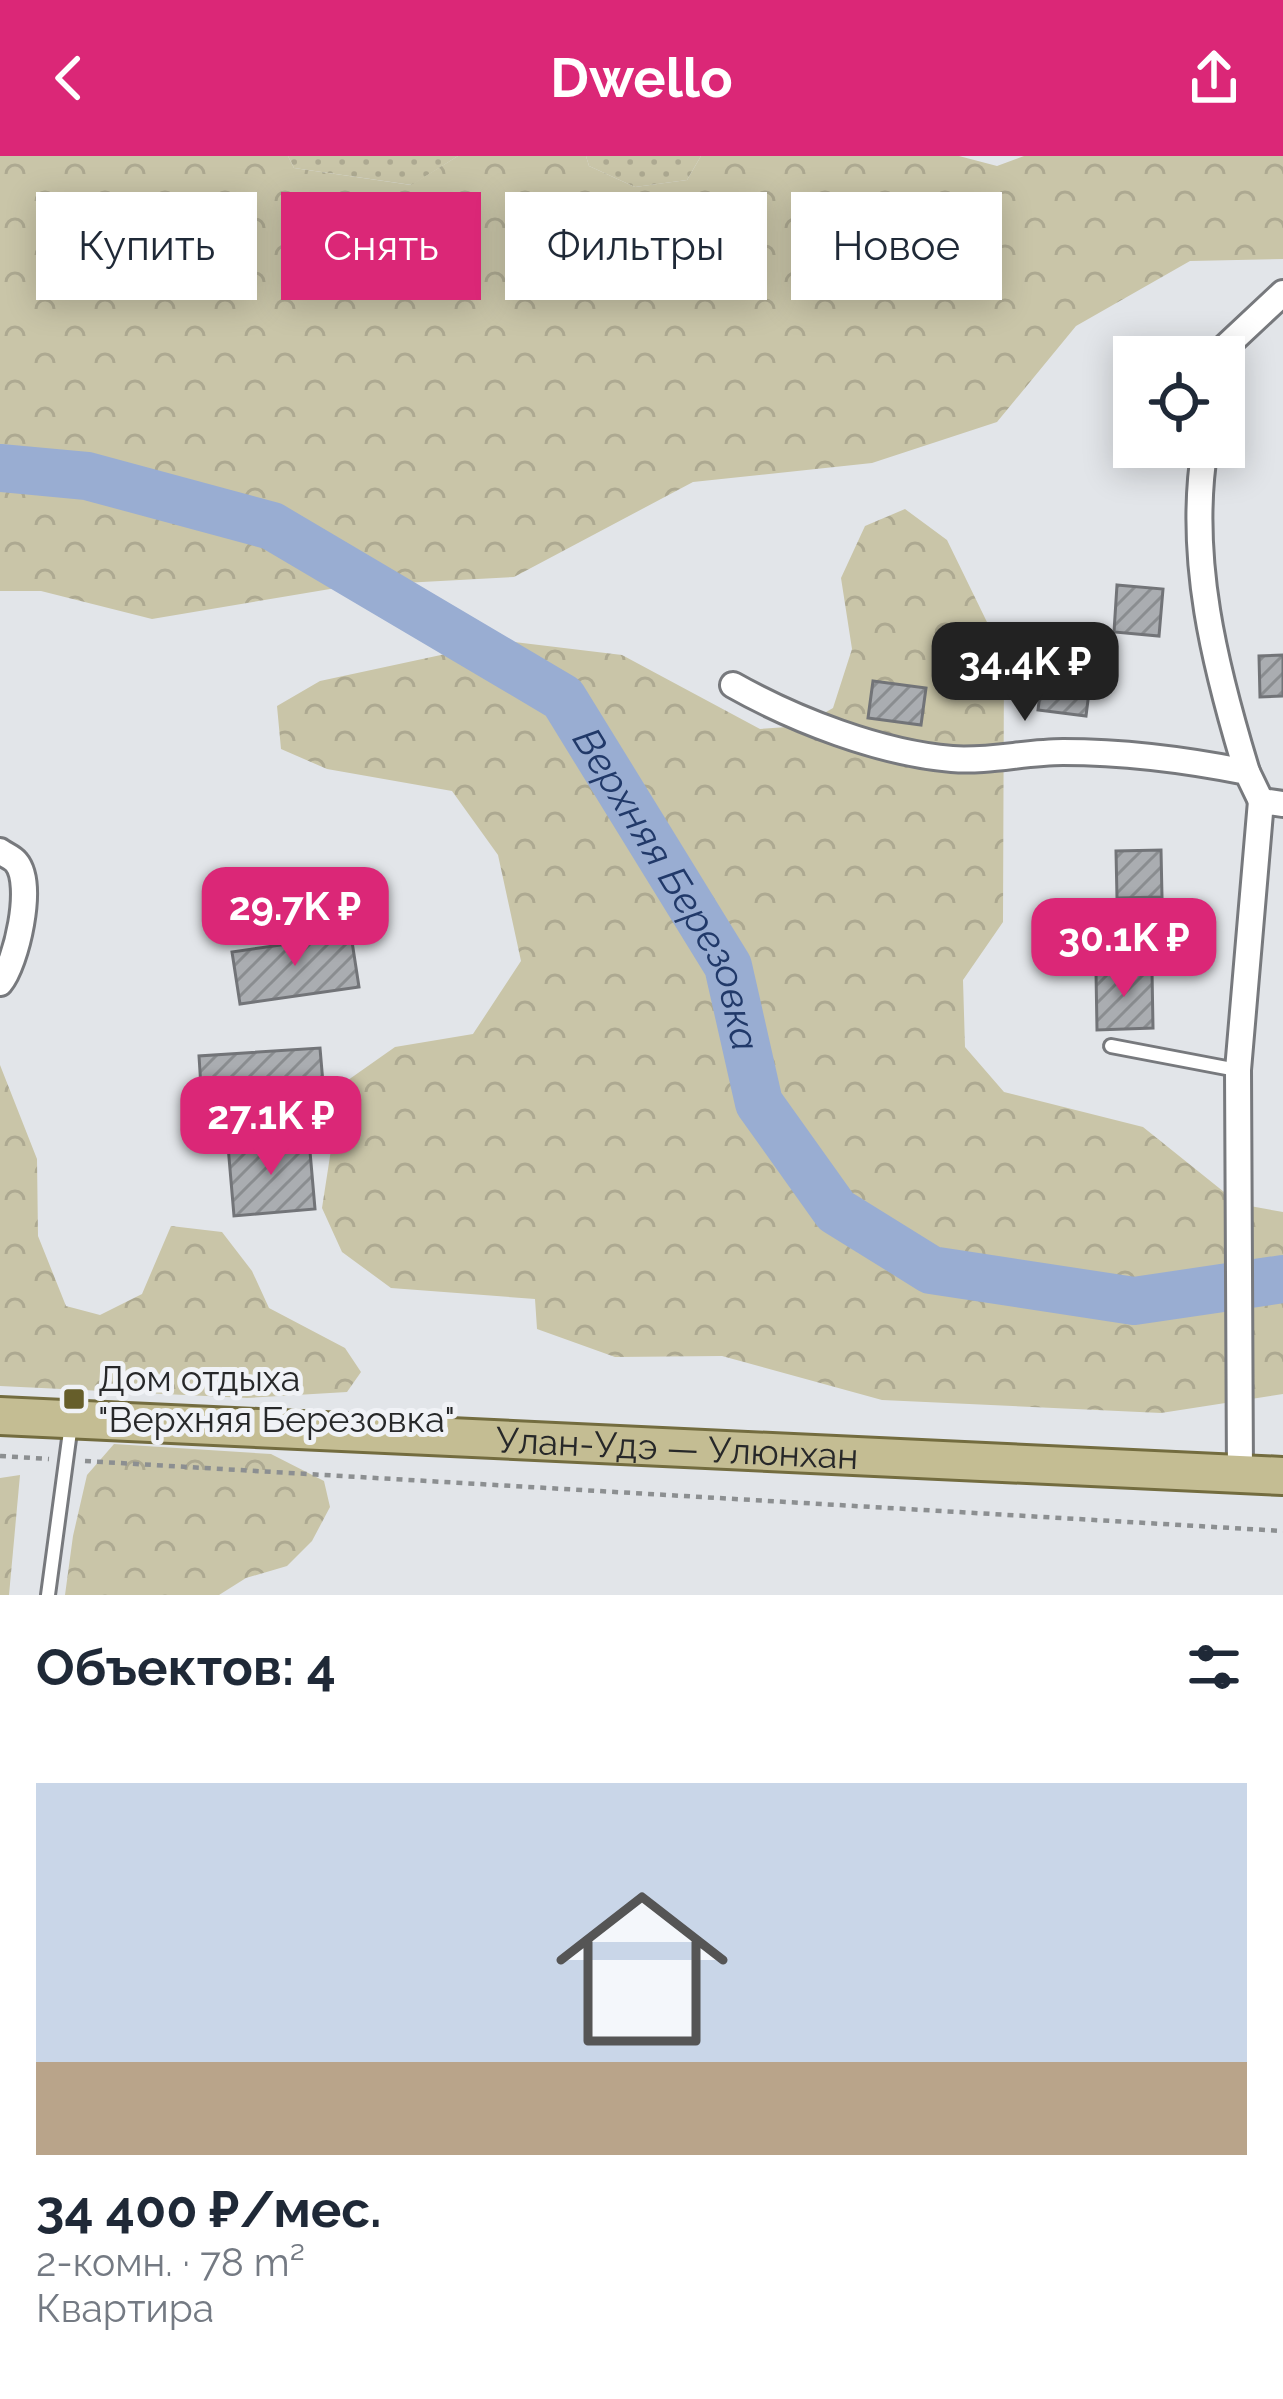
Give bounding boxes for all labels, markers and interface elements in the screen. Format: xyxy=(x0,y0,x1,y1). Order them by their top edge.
icon: back xyxy=(36,45,102,111)
icon: share xyxy=(1181,45,1247,111)
text: Dwello xyxy=(550,46,733,110)
chip: Купить xyxy=(36,192,257,300)
chip: Снять xyxy=(281,192,481,300)
chip: Фильтры xyxy=(505,192,767,300)
chip: Новое xyxy=(791,192,1002,300)
map controls xyxy=(1113,336,1245,468)
button: locate xyxy=(1113,336,1245,468)
pin: 34.4K ₽ xyxy=(914,622,1136,724)
text: 34.4K ₽ xyxy=(959,638,1091,684)
water label: Верхняя Березовка xyxy=(564,719,769,1055)
pin: 29.7K ₽ xyxy=(184,867,406,969)
text: 29.7K ₽ xyxy=(229,883,361,929)
pin: 30.1K ₽ xyxy=(1013,898,1235,1000)
text: 30.1K ₽ xyxy=(1058,914,1190,960)
pin: 27.1K ₽ xyxy=(160,1076,382,1178)
text: 27.1K ₽ xyxy=(207,1092,335,1138)
place label: Дом отдыха "Верхняя Березовка" xyxy=(98,1357,455,1440)
marker: Дом отдыха "Верхняя Березовка" xyxy=(61,1386,87,1412)
street label: Улан-Удэ — Улюнхан xyxy=(495,1418,859,1477)
icon: filters xyxy=(1181,1634,1247,1700)
text: Объектов: 4 xyxy=(36,1637,336,1697)
icon: home xyxy=(534,1861,750,2077)
text: 34 400 ₽/мес. xyxy=(36,2179,381,2239)
text: 2-комн. · 78 m² xyxy=(36,2239,305,2285)
text: Квартира xyxy=(36,2285,214,2331)

